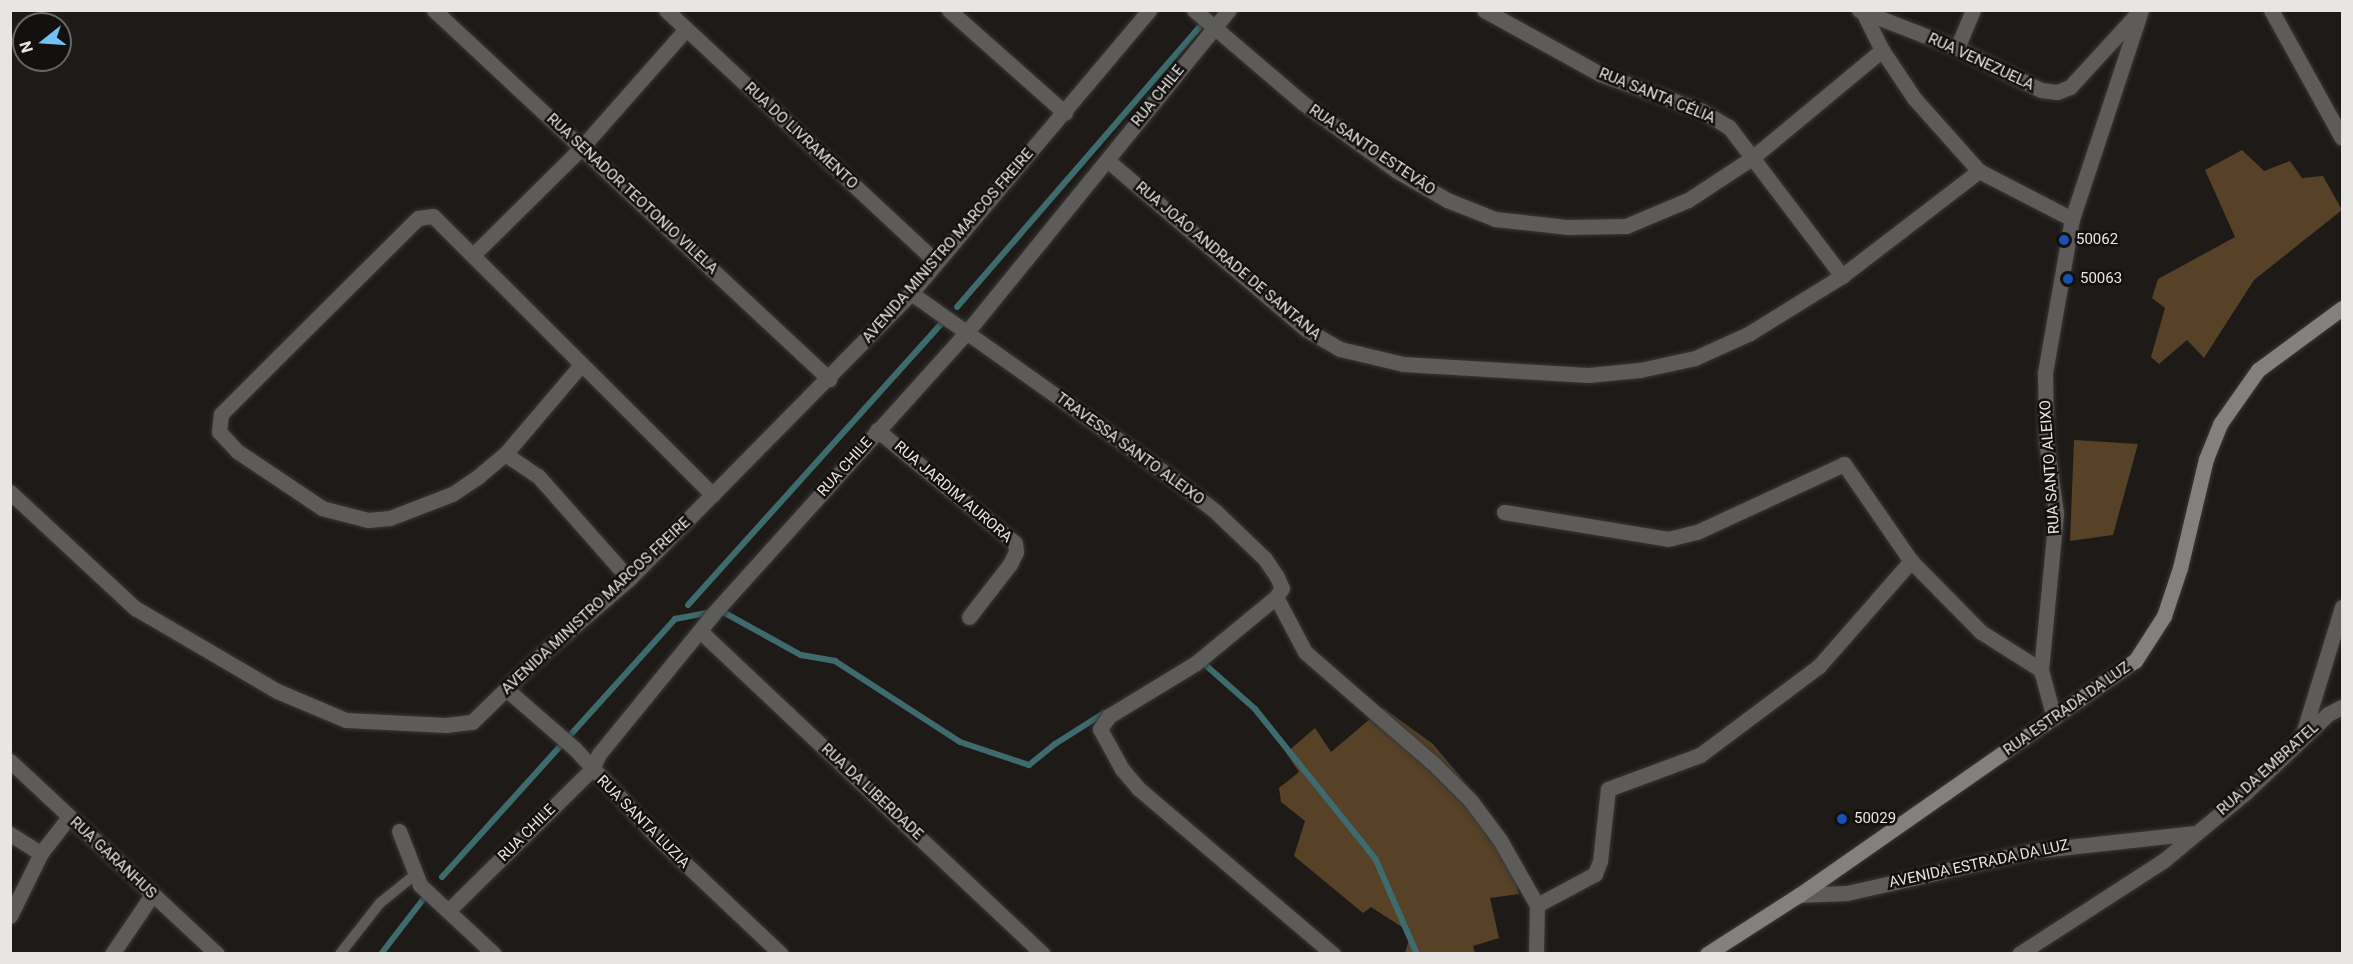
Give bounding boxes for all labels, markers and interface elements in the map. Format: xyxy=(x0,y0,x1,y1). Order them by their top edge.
north arrow xyxy=(12,12,72,72)
street label: RUA VENEZUELA xyxy=(1925,30,2037,94)
text: N xyxy=(15,39,37,55)
street label: RUA CHILE xyxy=(1128,62,1188,130)
street label: RUA SANTA CÉLIA xyxy=(1596,64,1718,128)
street label: RUA DO LIVRAMENTO xyxy=(741,79,861,193)
street label: RUA SANTO ESTEVÃO xyxy=(1306,101,1438,199)
street label: RUA SENADOR TEOTONIO VILELA xyxy=(543,110,721,278)
street label: AVENIDA MINISTRO MARCOS FREIRE xyxy=(859,145,1037,347)
street label: RUA JOÃO ANDRADE DE SANTANA xyxy=(1132,178,1324,344)
place label: 50062 xyxy=(2076,231,2118,249)
marker: 50062 xyxy=(2057,233,2071,247)
place label: 50063 xyxy=(2080,270,2122,288)
marker: 50063 xyxy=(2061,272,2075,286)
street label: TRAVESSA SANTO ALEIXO xyxy=(1052,389,1208,509)
street label: RUA SANTO ALEIXO xyxy=(2036,399,2064,535)
street label: RUA CHILE xyxy=(814,434,876,500)
street label: RUA JARDIM AURORA xyxy=(890,437,1016,547)
street label: AVENIDA MINISTRO MARCOS FREIRE xyxy=(498,514,694,698)
street label: RUA ESTRADA DA LUZ xyxy=(2000,658,2134,760)
street label: RUA DA EMBRATEL xyxy=(2214,719,2322,819)
street label: RUA DA LIBERDADE xyxy=(817,740,927,844)
street label: RUA SANTA LUZIA xyxy=(593,772,693,872)
street label: RUA CHILE xyxy=(495,801,559,865)
place label: 50029 xyxy=(1854,810,1896,828)
marker: 50029 xyxy=(1835,812,1849,826)
street label: RUA GARANHUS xyxy=(66,813,160,903)
street label: AVENIDA ESTRADA DA LUZ xyxy=(1887,836,2071,892)

